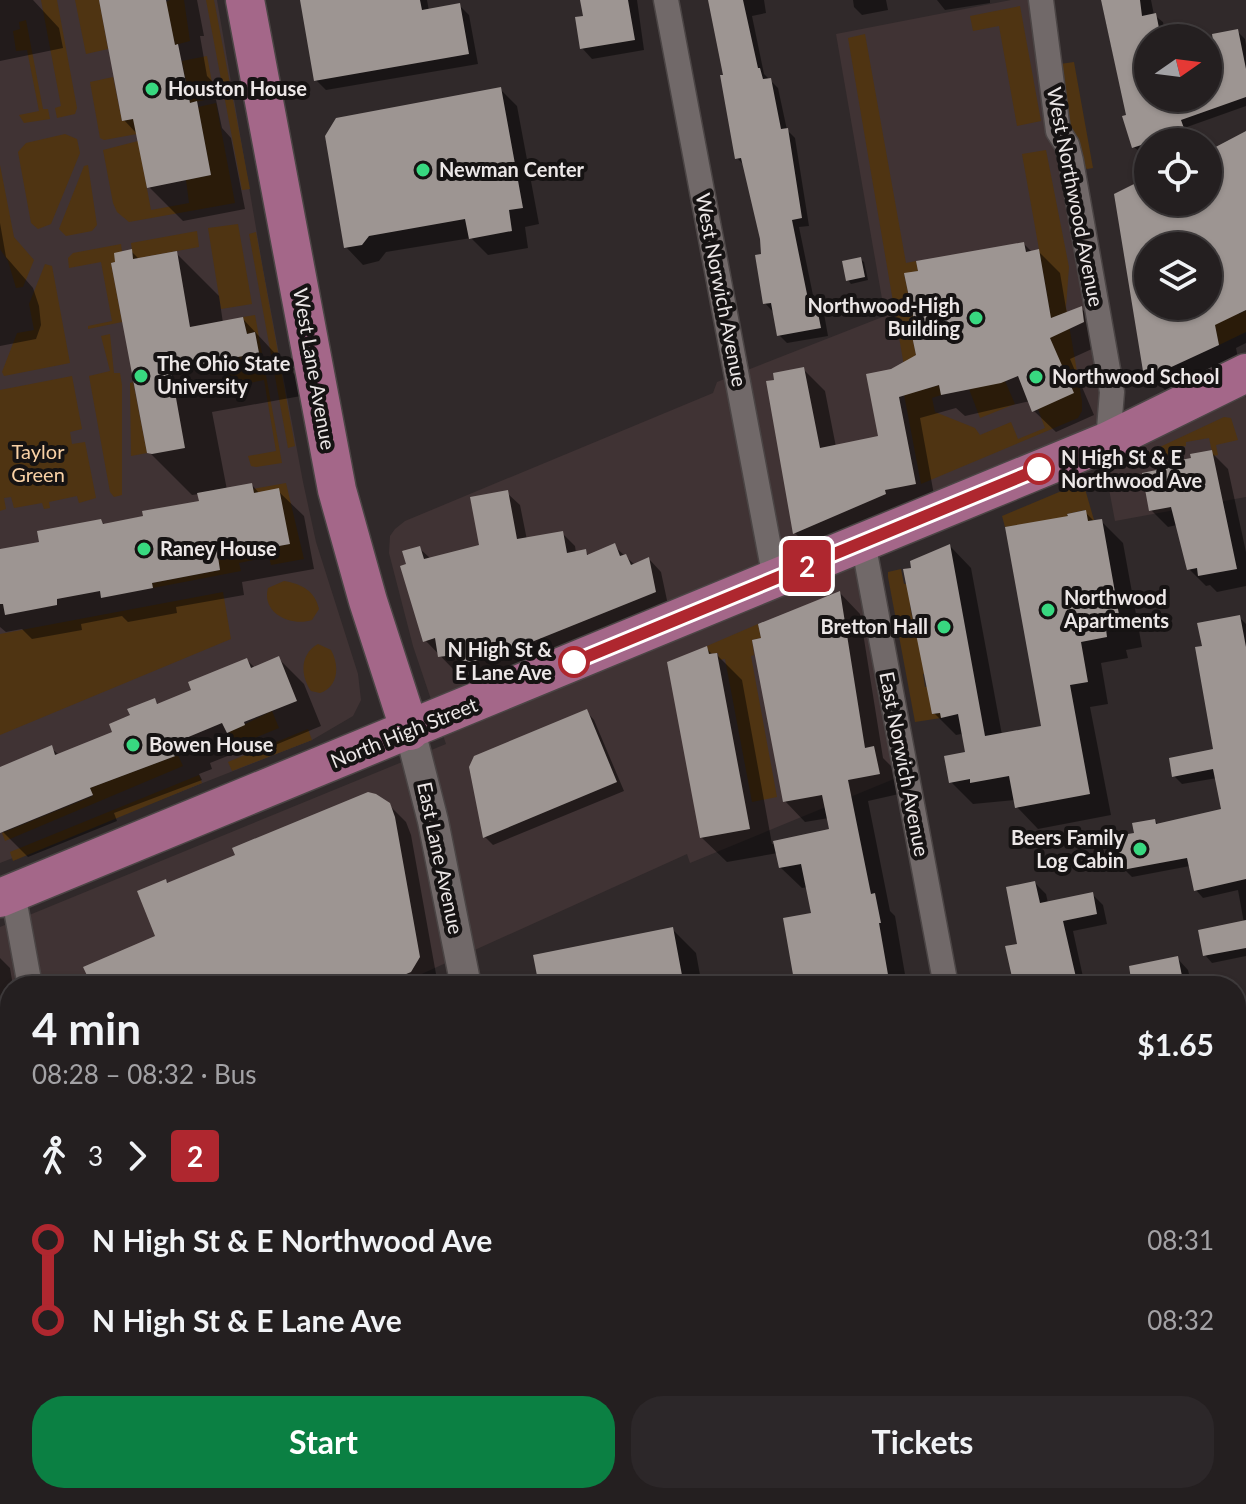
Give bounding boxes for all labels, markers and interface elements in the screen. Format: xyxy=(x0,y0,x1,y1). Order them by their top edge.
north arrow xyxy=(1134,24,1222,112)
map controls xyxy=(1134,24,1222,320)
place label: Houston House xyxy=(168,76,307,100)
marker: Houston House xyxy=(143,80,161,98)
street label: West Northwood Avenue xyxy=(1043,85,1109,309)
button: locate xyxy=(1134,128,1222,216)
place label: Newman Center xyxy=(439,157,585,181)
marker: Newman Center xyxy=(414,161,432,179)
street label: West Norwich Avenue xyxy=(691,191,753,389)
button: layers xyxy=(1134,232,1222,320)
street label: West Lane Avenue xyxy=(289,286,341,452)
place label: Northwood-High Building xyxy=(807,293,960,340)
marker: Northwood-High Building xyxy=(967,309,985,327)
place label: The Ohio State University xyxy=(157,351,291,398)
place label: Northwood School xyxy=(1052,364,1220,388)
marker: The Ohio State University xyxy=(132,367,150,385)
marker: Northwood School xyxy=(1027,368,1045,386)
park label: Taylor Green xyxy=(11,439,65,486)
place label: N High St & E Northwood Ave xyxy=(1061,445,1202,492)
marker: N High St & E Northwood Ave xyxy=(1024,454,1054,484)
place label: Raney House xyxy=(160,536,277,560)
marker: Raney House xyxy=(135,540,153,558)
line badge: 2 xyxy=(781,540,833,592)
text: 2 xyxy=(799,549,815,583)
place label: Northwood Apartments xyxy=(1063,585,1169,632)
marker: Northwood Apartments xyxy=(1039,601,1057,619)
place label: Bretton Hall xyxy=(820,614,928,638)
marker: Bretton Hall xyxy=(935,618,953,636)
place label: N High St & E Lane Ave xyxy=(447,637,553,684)
marker: N High St & E Lane Ave xyxy=(559,647,589,677)
street label: East Norwich Avenue xyxy=(875,669,935,858)
street label: North High Street xyxy=(327,692,481,772)
place label: Bowen House xyxy=(149,732,274,756)
marker: Bowen House xyxy=(124,736,142,754)
street label: East Lane Avenue xyxy=(413,780,469,936)
place label: Beers Family Log Cabin xyxy=(1011,825,1124,872)
marker: Beers Family Log Cabin xyxy=(1131,840,1149,858)
text: 4 min xyxy=(32,1002,141,1054)
text: $1.65 xyxy=(1137,1026,1214,1062)
text: 08:28 – 08:32 · Bus xyxy=(32,1058,256,1090)
icon: walk xyxy=(32,1134,76,1178)
icon: forward xyxy=(115,1134,159,1178)
text: 2 xyxy=(187,1139,203,1173)
text: 3 xyxy=(88,1140,103,1172)
text: N High St & E Northwood Ave xyxy=(92,1222,492,1258)
text: 08:31 xyxy=(1147,1224,1214,1256)
text: N High St & E Lane Ave xyxy=(92,1302,402,1338)
text: 08:32 xyxy=(1147,1304,1214,1336)
button: Start xyxy=(32,1396,615,1488)
button: Tickets xyxy=(631,1396,1214,1488)

